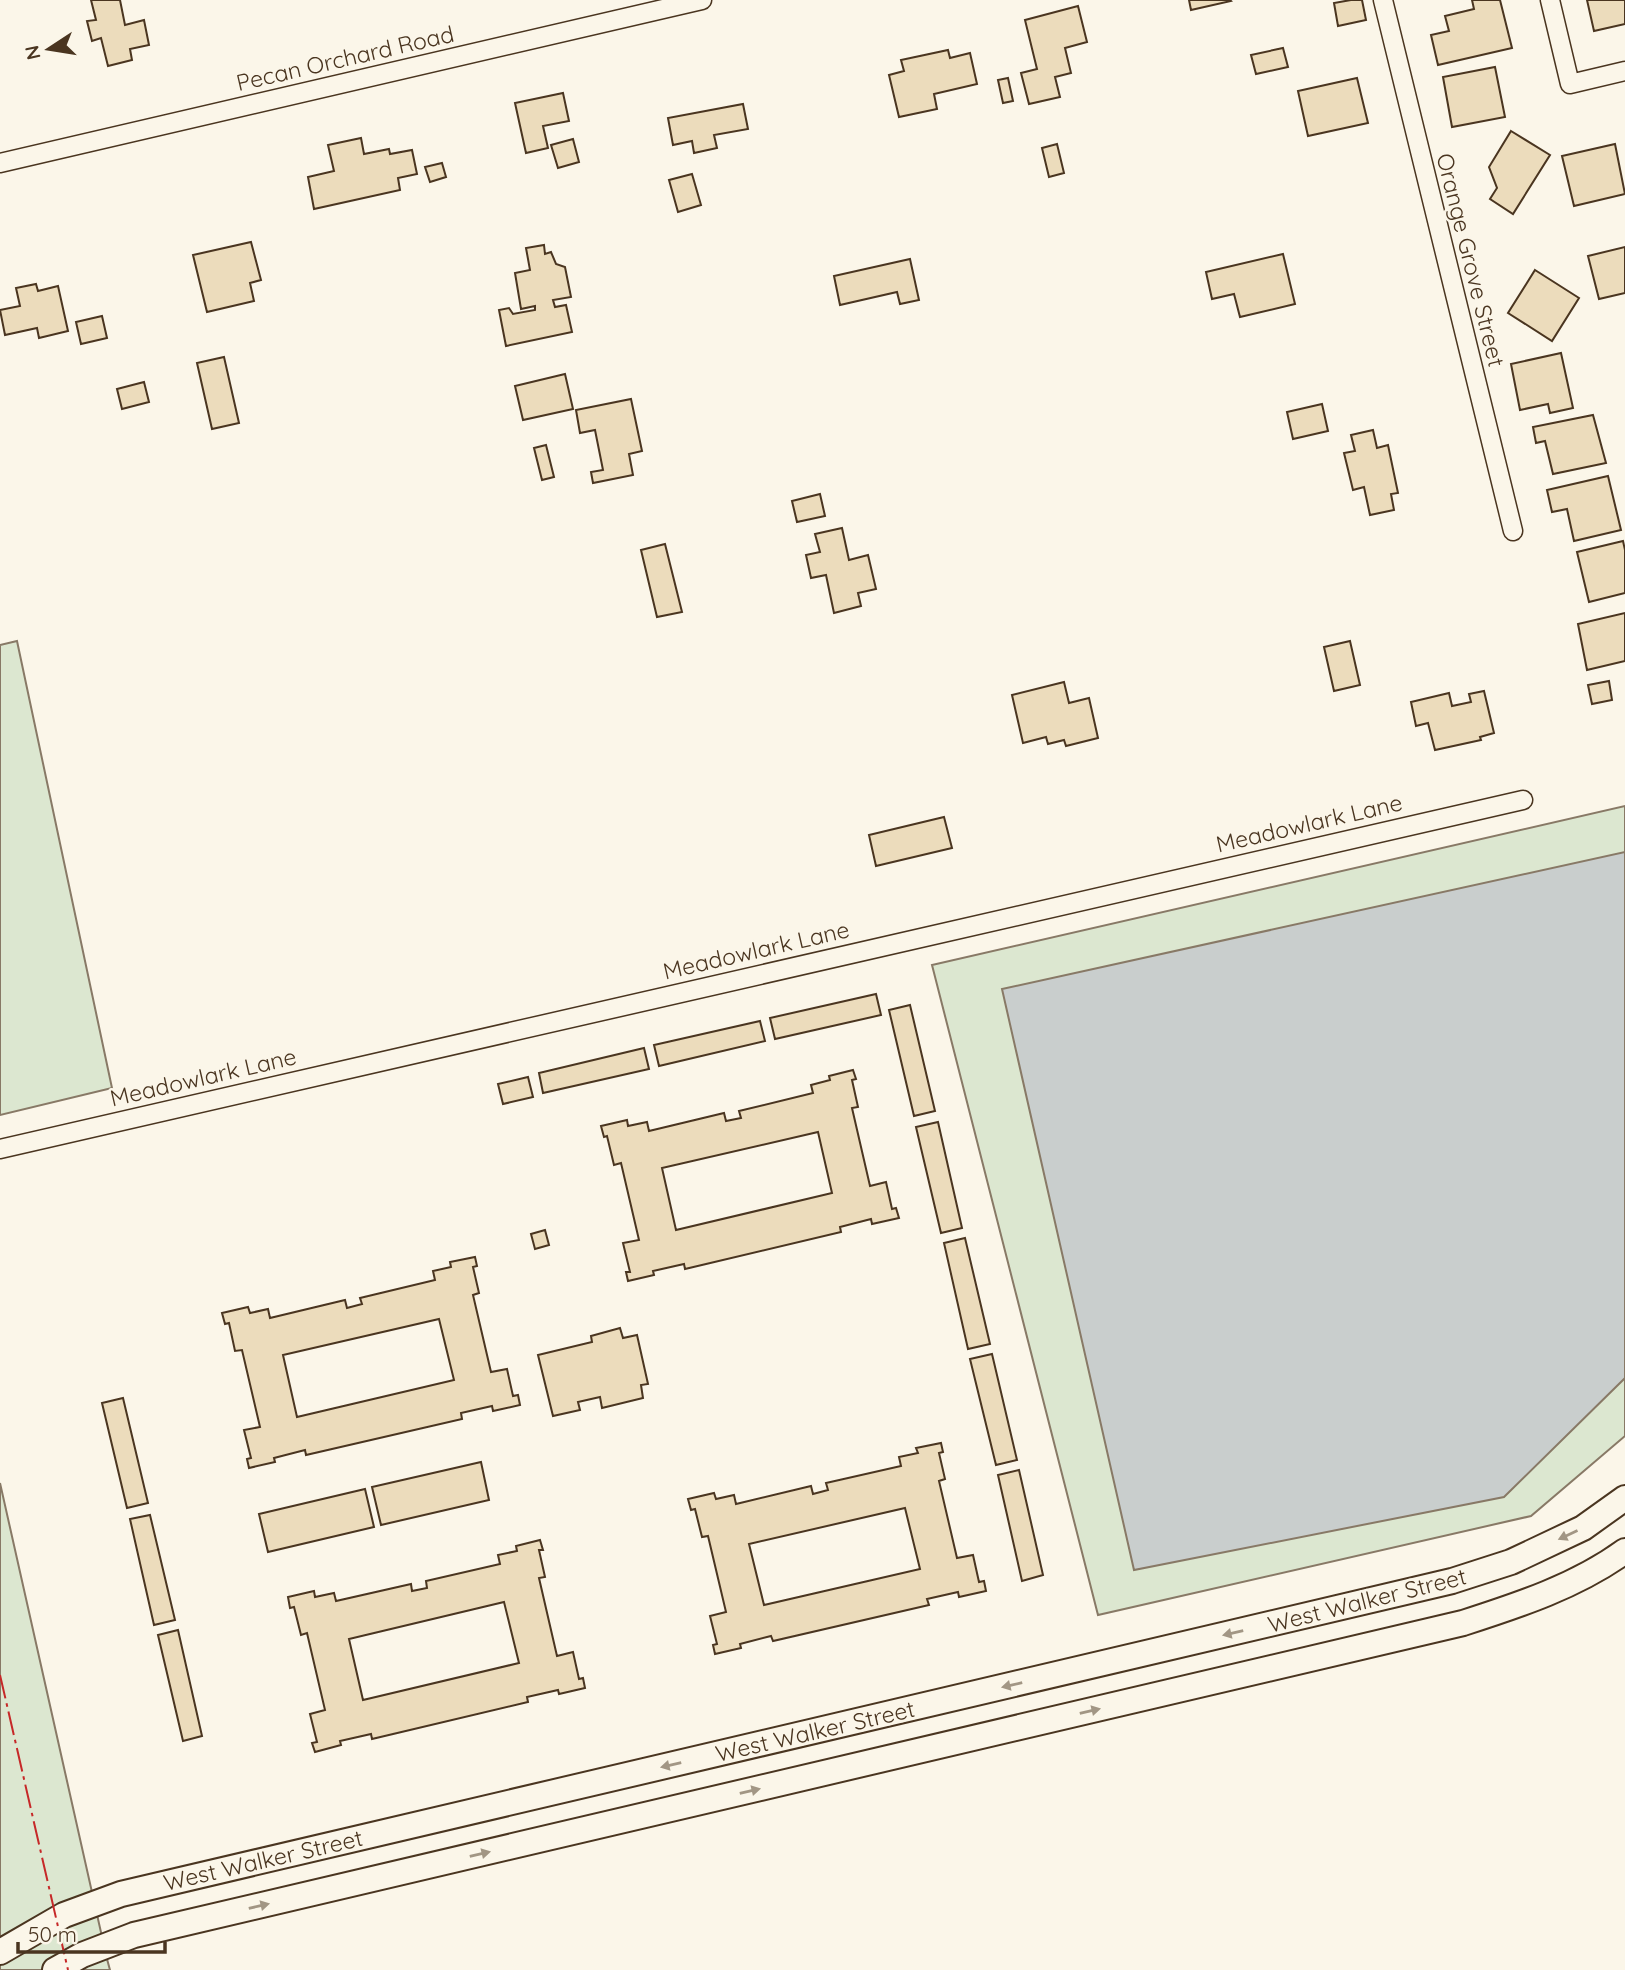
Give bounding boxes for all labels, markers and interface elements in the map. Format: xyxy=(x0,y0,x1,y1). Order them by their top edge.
north arrow xyxy=(14,14,84,84)
street label: Pecan Orchard Road xyxy=(233,19,457,97)
text: N xyxy=(19,43,46,62)
street label: Orange Grove Street xyxy=(1430,150,1512,370)
street label: Meadowlark Lane xyxy=(1213,787,1405,859)
street label: Meadowlark Lane xyxy=(660,914,852,986)
street label: Meadowlark Lane xyxy=(107,1041,299,1113)
one-way arrow xyxy=(1558,1530,1578,1541)
street label: West Walker Street xyxy=(1265,1561,1470,1639)
one-way arrow xyxy=(1222,1627,1244,1638)
one-way arrow xyxy=(1000,1680,1022,1691)
street label: West Walker Street xyxy=(712,1694,918,1768)
one-way arrow xyxy=(1079,1705,1101,1716)
one-way arrow xyxy=(660,1759,682,1770)
one-way arrow xyxy=(739,1785,761,1796)
street label: West Walker Street xyxy=(160,1823,366,1897)
one-way arrow xyxy=(470,1848,492,1859)
one-way arrow xyxy=(248,1900,270,1911)
scale bar xyxy=(18,1910,164,1954)
text: 50 m xyxy=(28,1921,77,1947)

